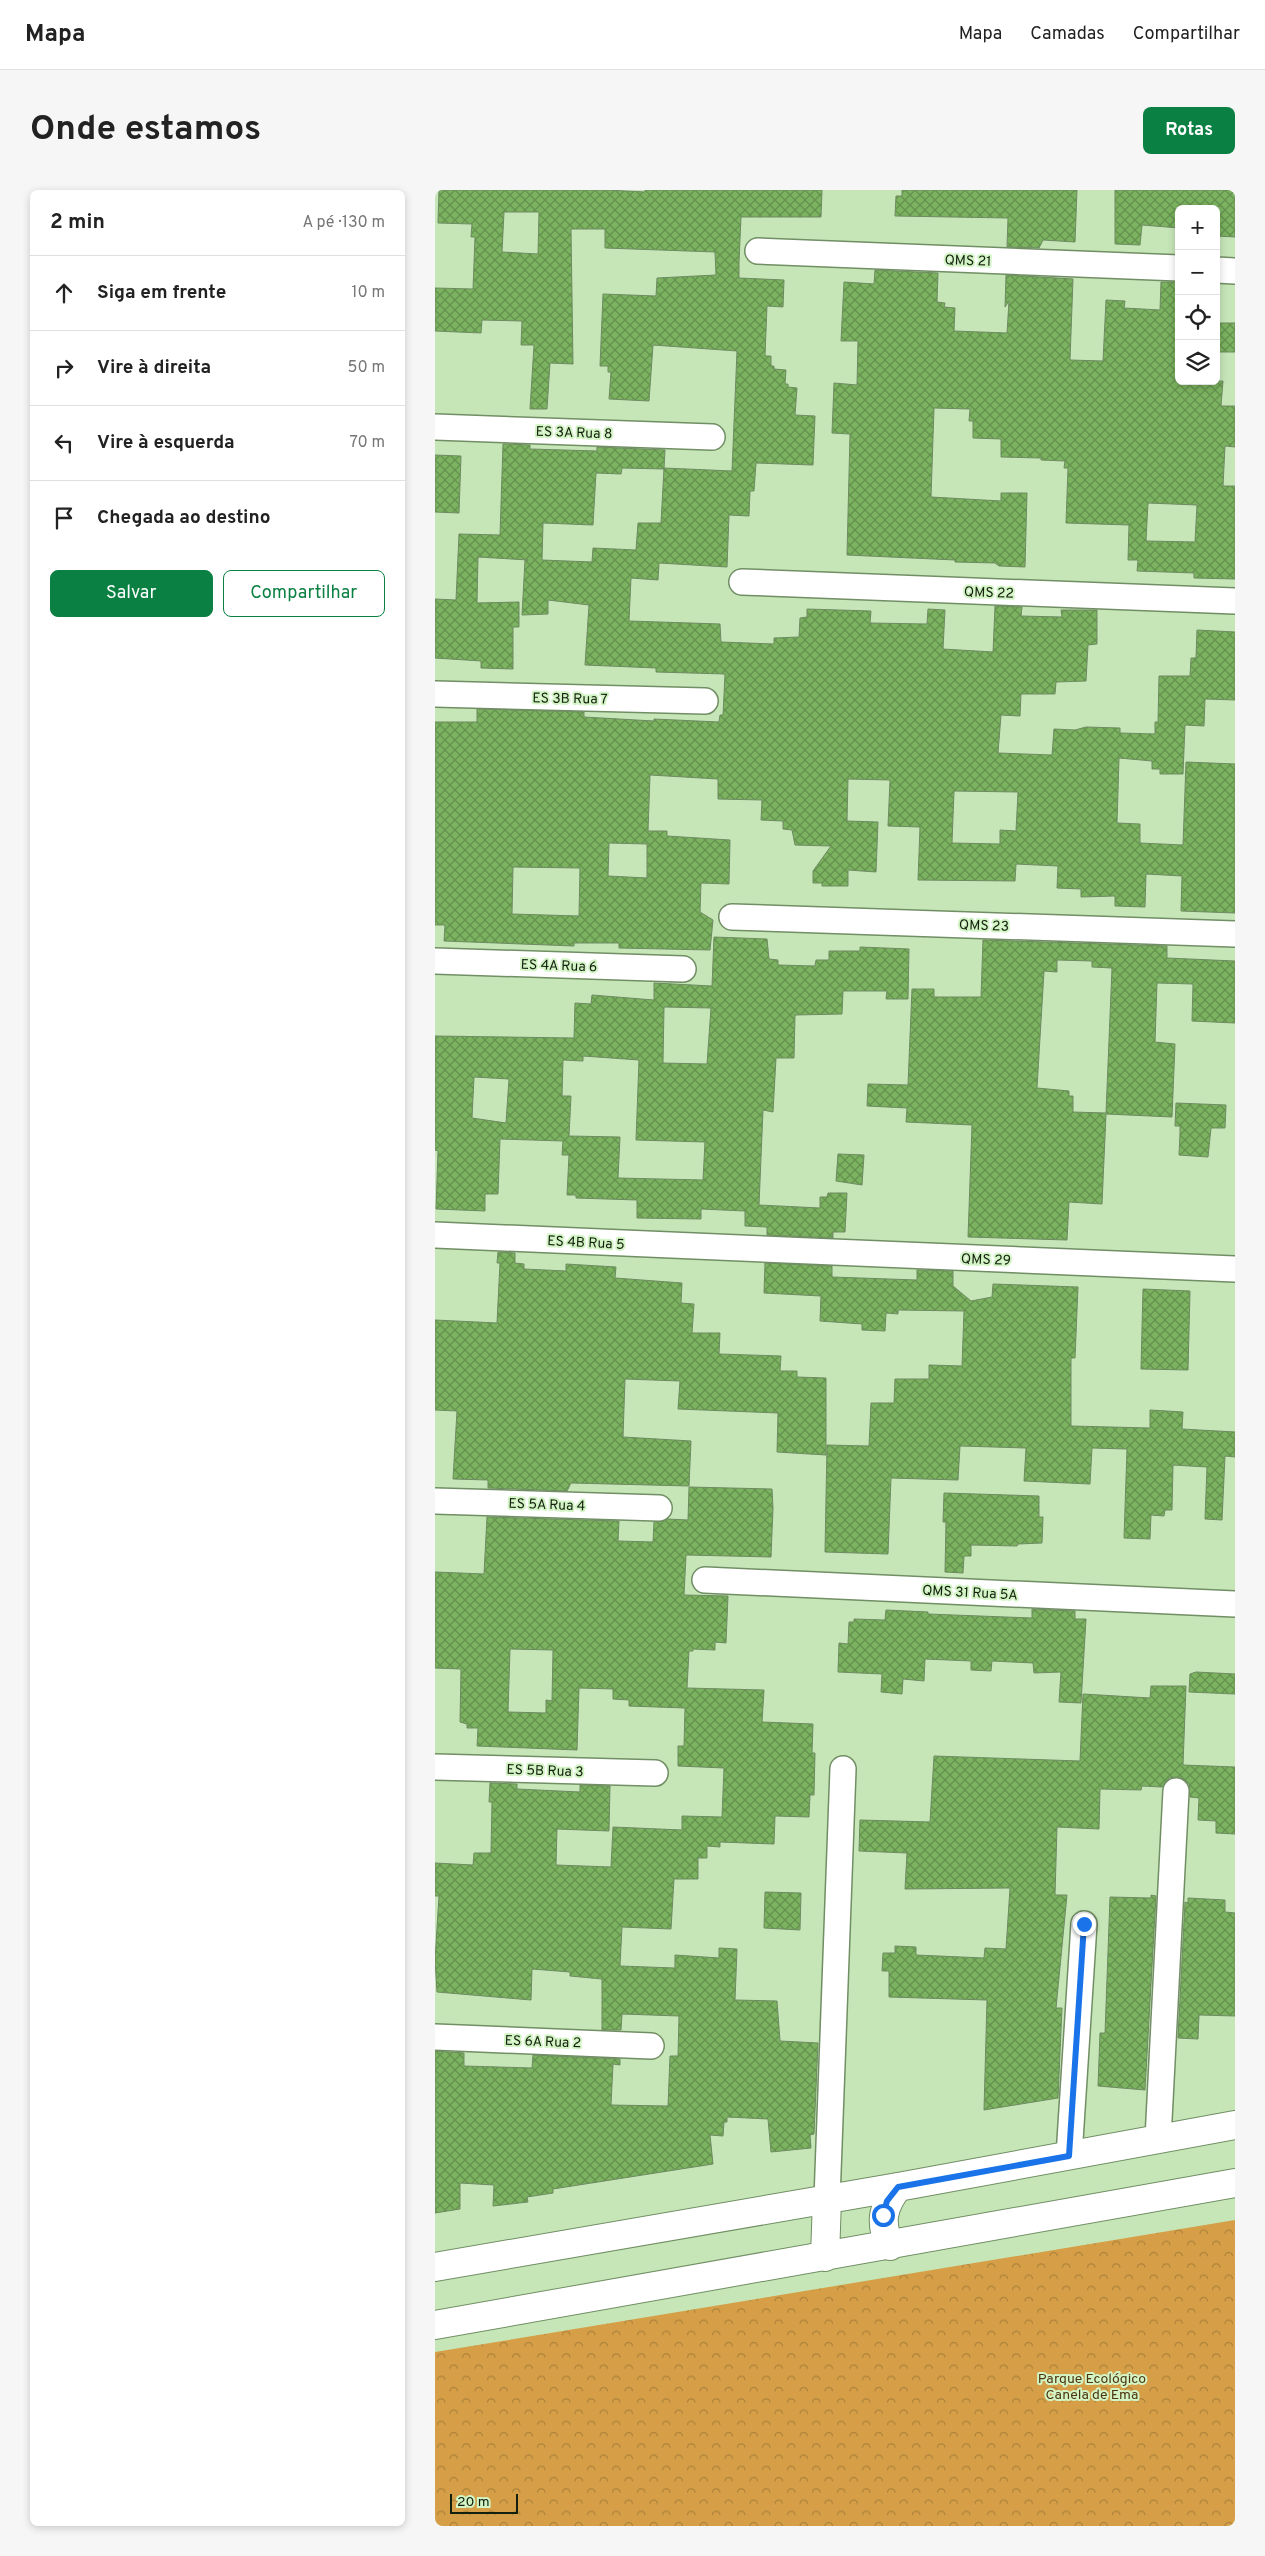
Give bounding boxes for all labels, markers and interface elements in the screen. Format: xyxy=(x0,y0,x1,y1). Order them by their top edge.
text: Mapa xyxy=(25,20,85,50)
text: Mapa xyxy=(959,23,1002,46)
text: Camadas xyxy=(1030,23,1105,46)
text: Compartilhar xyxy=(1133,23,1240,46)
button: Rotas xyxy=(1143,107,1235,154)
text: Onde estamos xyxy=(30,108,261,152)
map controls xyxy=(1175,205,1220,385)
button: + xyxy=(1175,205,1220,250)
text: 2 min xyxy=(50,209,105,236)
text: A pé · 130 m xyxy=(303,213,385,233)
button: − xyxy=(1175,250,1220,295)
street label: QMS 21 xyxy=(944,252,992,271)
icon: ahead xyxy=(50,279,78,307)
text: Siga em frente xyxy=(97,281,226,305)
text: 10 m xyxy=(351,283,385,303)
button: locate xyxy=(1175,295,1220,340)
button: layers xyxy=(1175,340,1220,385)
icon: right xyxy=(50,354,78,382)
text: Vire à direita xyxy=(97,356,211,380)
text: 50 m xyxy=(348,358,385,378)
street label: ES 3A Rua 8 xyxy=(535,424,613,443)
icon: left xyxy=(50,429,78,457)
text: Vire à esquerda xyxy=(97,431,235,455)
text: 70 m xyxy=(350,433,385,453)
icon: arrive xyxy=(50,504,78,532)
text: Chegada ao destino xyxy=(97,506,271,530)
button: Salvar xyxy=(50,570,213,617)
button: Compartilhar xyxy=(223,570,385,617)
street label: QMS 22 xyxy=(964,584,1014,603)
street label: ES 3B Rua 7 xyxy=(532,690,608,709)
street label: QMS 23 xyxy=(959,917,1009,936)
street label: ES 4A Rua 6 xyxy=(520,957,598,976)
street label: ES 4B Rua 5 xyxy=(547,1233,625,1254)
street label: QMS 29 xyxy=(961,1251,1011,1270)
street label: ES 5A Rua 4 xyxy=(508,1496,586,1515)
street label: QMS 31 Rua 5A xyxy=(922,1583,1018,1604)
street label: ES 5B Rua 3 xyxy=(506,1762,584,1781)
route end xyxy=(1073,1913,1096,1936)
street label: ES 6A Rua 2 xyxy=(504,2033,581,2052)
route start xyxy=(872,2204,895,2227)
park label: Parque Ecológico Canela de Ema xyxy=(1038,2371,1146,2404)
scale bar xyxy=(450,2491,517,2514)
text: 20 m xyxy=(457,2494,490,2511)

